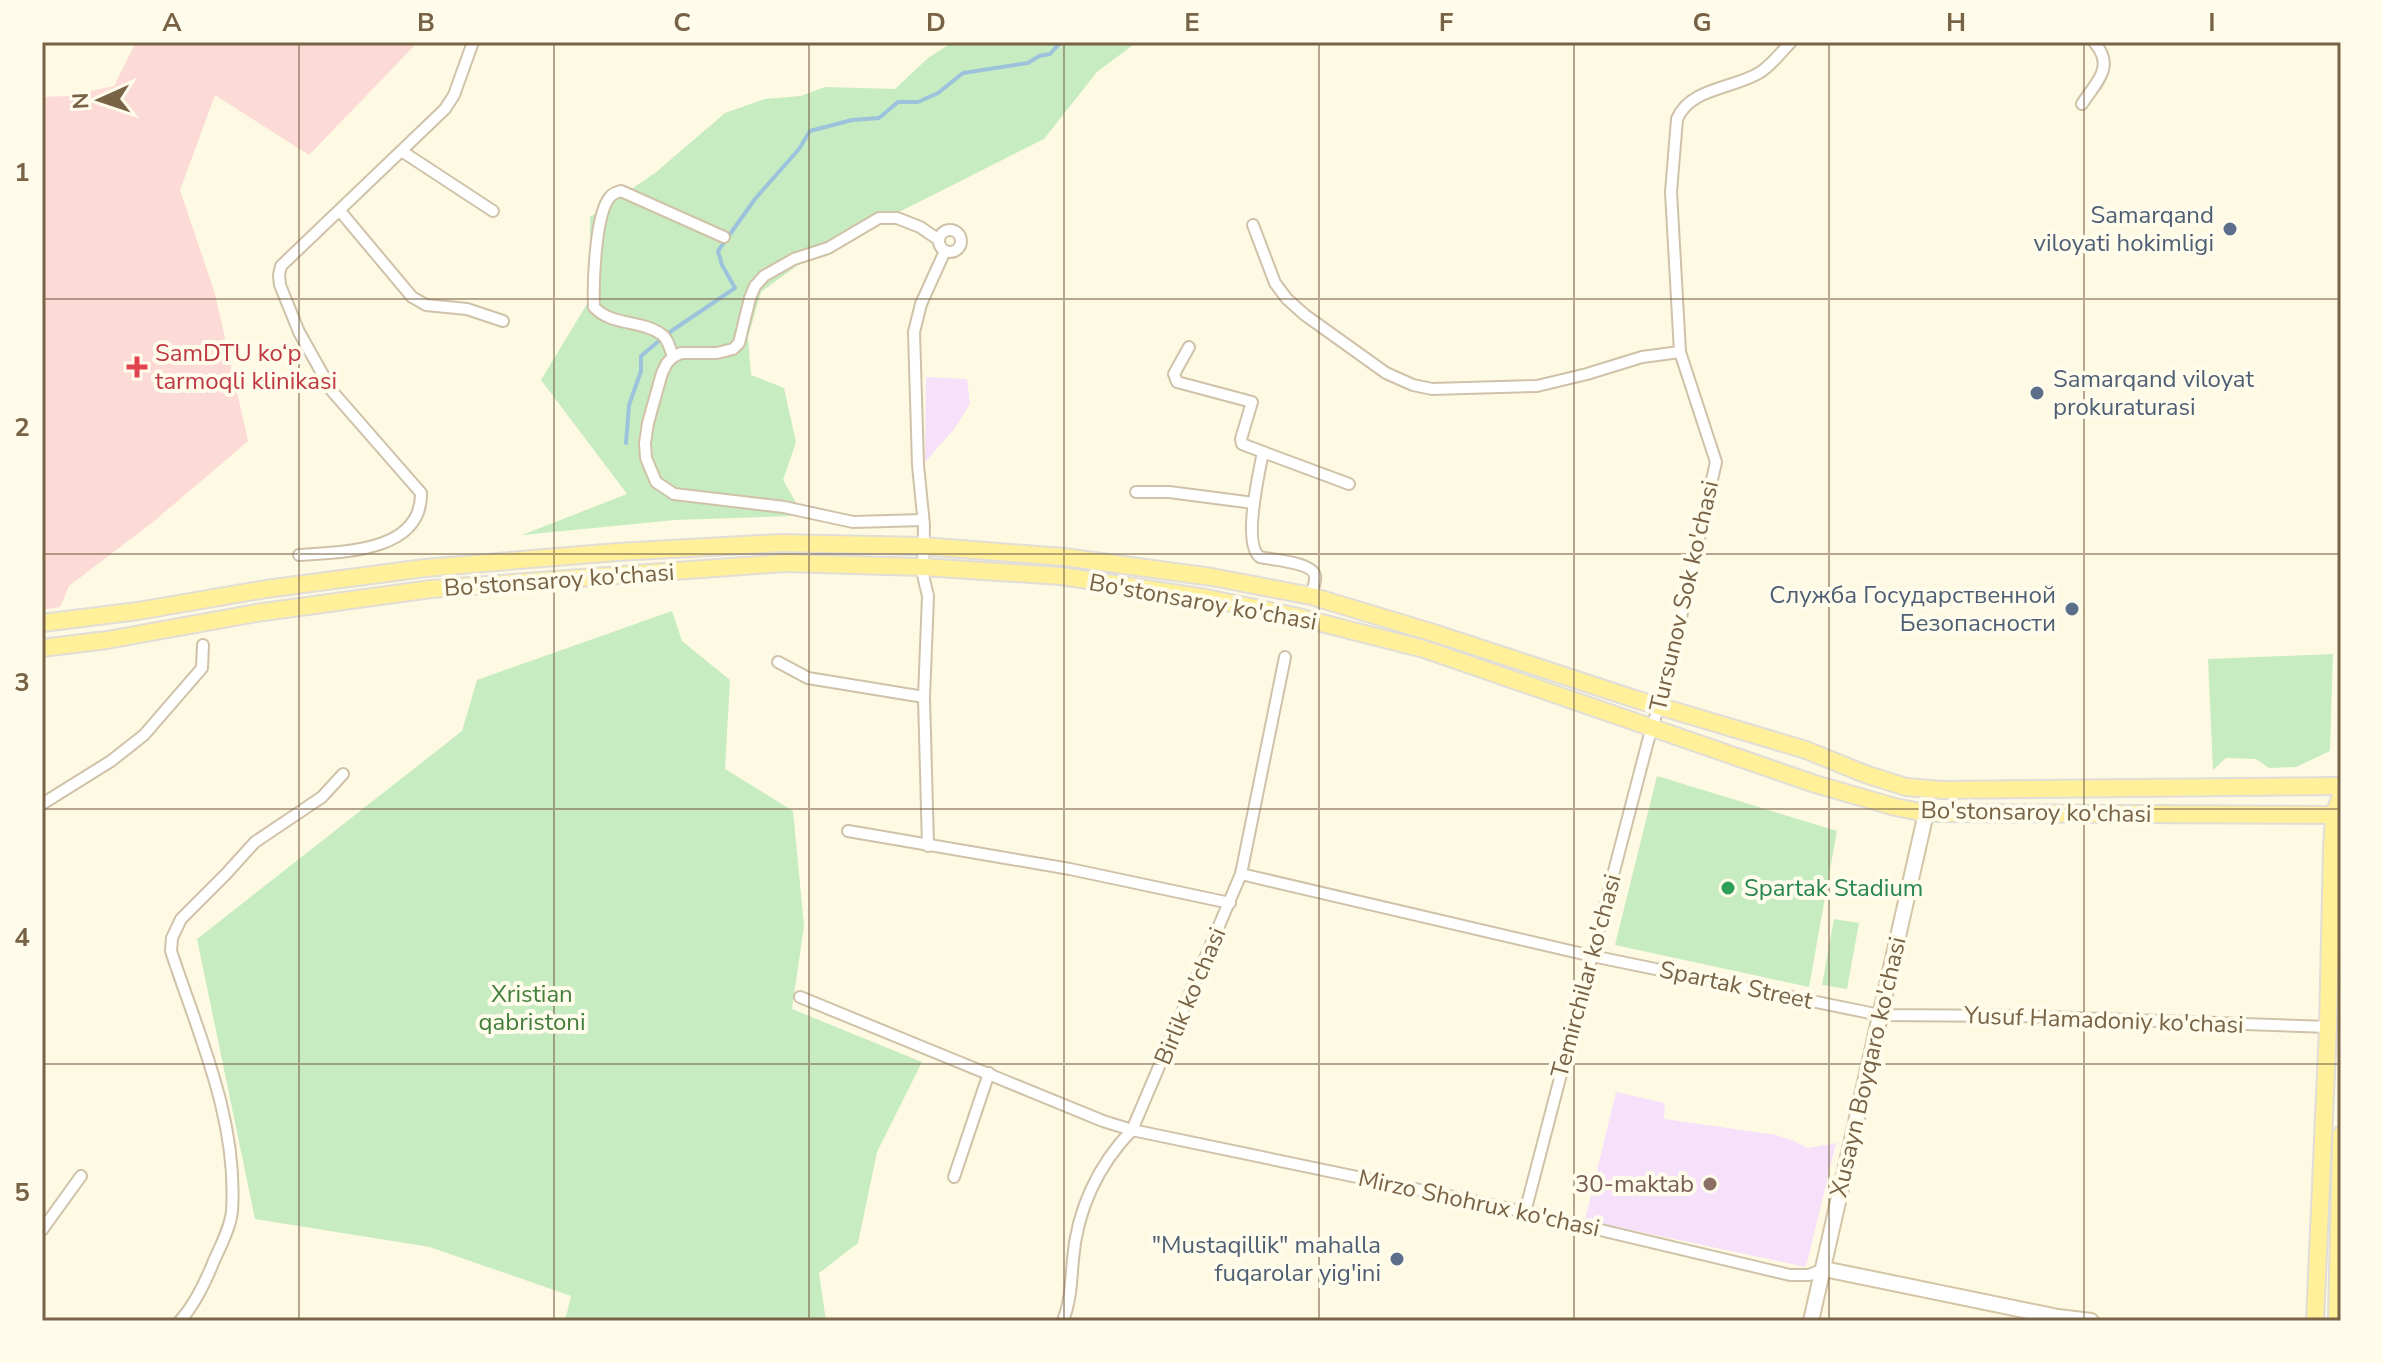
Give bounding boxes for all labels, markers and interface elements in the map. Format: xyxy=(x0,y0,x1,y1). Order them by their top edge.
text: A xyxy=(162,5,182,40)
text: B xyxy=(417,5,435,40)
text: C xyxy=(673,5,691,40)
text: D xyxy=(926,5,946,40)
text: E xyxy=(1184,5,1200,40)
text: F xyxy=(1439,5,1453,40)
text: G xyxy=(1692,5,1712,40)
text: H xyxy=(1946,5,1966,40)
text: I xyxy=(2208,5,2216,40)
north arrow xyxy=(60,60,140,140)
text: N xyxy=(66,92,96,110)
text: 1 xyxy=(14,155,30,190)
place label: Samarqand viloyati hokimligi xyxy=(2034,199,2214,259)
marker: Samarqand viloyati hokimligi xyxy=(2221,220,2239,238)
place label: SamDTU ko‘p tarmoqli klinikasi xyxy=(155,337,337,397)
marker: SamDTU ko‘p tarmoqli klinikasi xyxy=(126,356,148,378)
place label: Samarqand viloyat prokuraturasi xyxy=(2053,363,2255,423)
marker: Samarqand viloyat prokuraturasi xyxy=(2028,384,2046,402)
text: 2 xyxy=(14,410,30,445)
street label: Tursunov Sok ko'chasi xyxy=(1642,477,1726,715)
street label: Bo'stonsaroy ko'chasi xyxy=(443,556,675,604)
street label: Bo'stonsaroy ko'chasi xyxy=(1087,566,1319,638)
place label: Служба Государственной Безопасности xyxy=(1769,579,2056,639)
marker: Служба Государственной Безопасности xyxy=(2063,600,2081,618)
text: 3 xyxy=(14,665,30,700)
street label: Bo'stonsaroy ko'chasi xyxy=(1920,794,2152,830)
street label: Temirchilar ko'chasi xyxy=(1543,871,1629,1081)
place label: Spartak Stadium xyxy=(1744,872,1923,904)
marker: Spartak Stadium xyxy=(1719,879,1737,897)
text: 4 xyxy=(14,920,30,955)
street label: Birlik ko'chasi xyxy=(1147,922,1233,1070)
street label: Xusayn Boyqaro ko'chasi xyxy=(1822,934,1914,1200)
street label: Spartak Street xyxy=(1657,953,1816,1017)
park label: Xristian qabristoni xyxy=(478,978,586,1038)
street label: Yusuf Hamadoniy ko'chasi xyxy=(1963,999,2244,1041)
street label: Mirzo Shohrux ko'chasi xyxy=(1355,1162,1603,1244)
place label: 30-maktab xyxy=(1575,1168,1694,1200)
text: 5 xyxy=(14,1175,30,1210)
marker: 30-maktab xyxy=(1701,1175,1719,1193)
place label: "Mustaqillik" mahalla fuqarolar yig'ini xyxy=(1152,1229,1381,1289)
marker: "Mustaqillik" mahalla fuqarolar yig'ini xyxy=(1388,1250,1406,1268)

